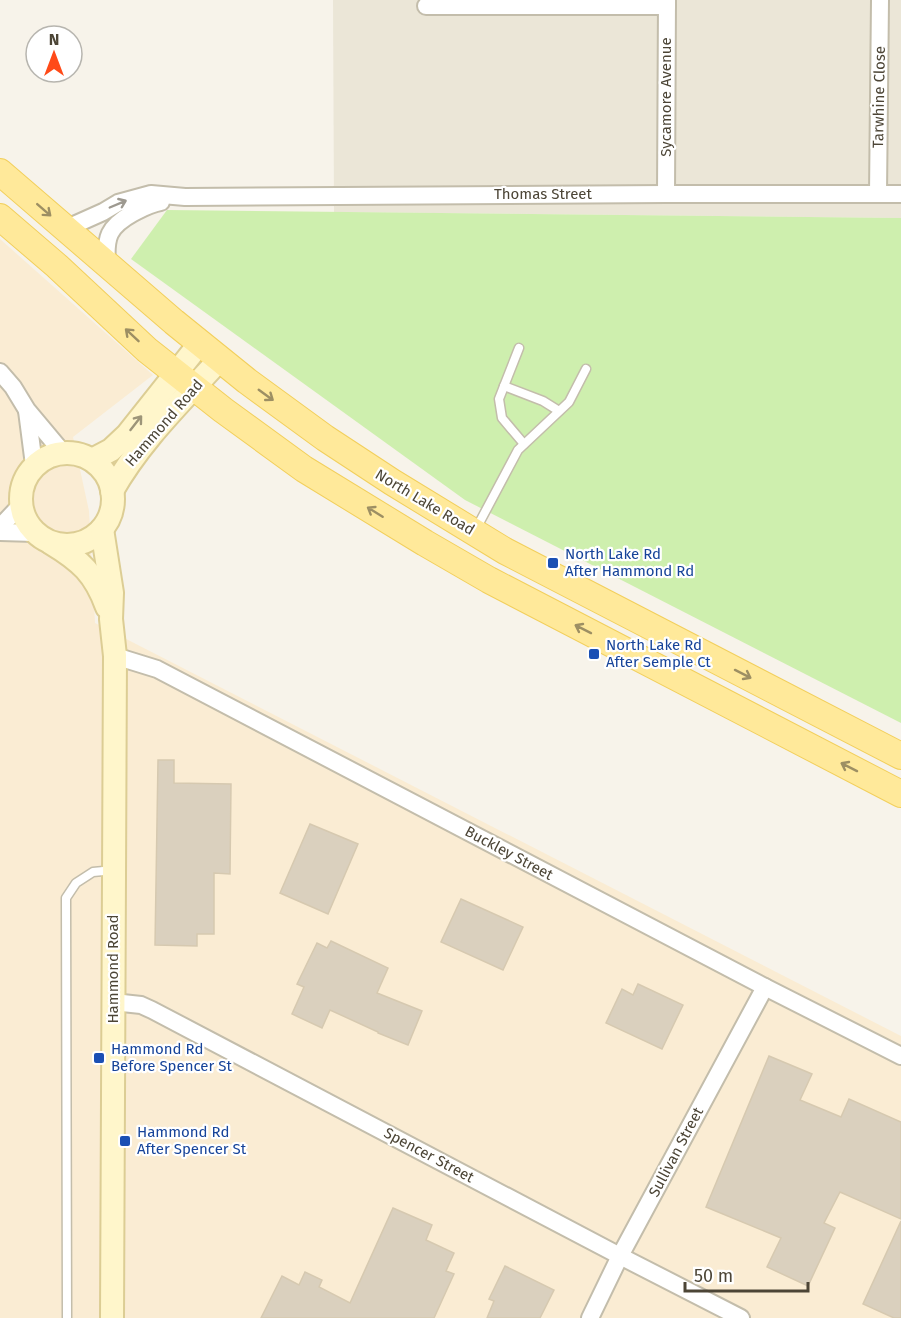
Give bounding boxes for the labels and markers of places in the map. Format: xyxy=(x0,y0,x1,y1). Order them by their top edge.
place label: North Lake Rd After Hammond Rd xyxy=(565,545,694,580)
marker: North Lake Rd After Hammond Rd xyxy=(546,556,560,570)
place label: North Lake Rd After Semple Ct xyxy=(606,636,711,671)
marker: North Lake Rd After Semple Ct xyxy=(587,647,601,661)
place label: Hammond Rd Before Spencer St xyxy=(111,1040,232,1075)
marker: Hammond Rd Before Spencer St xyxy=(92,1051,106,1065)
place label: Hammond Rd After Spencer St xyxy=(137,1123,247,1158)
marker: Hammond Rd After Spencer St xyxy=(118,1134,132,1148)

